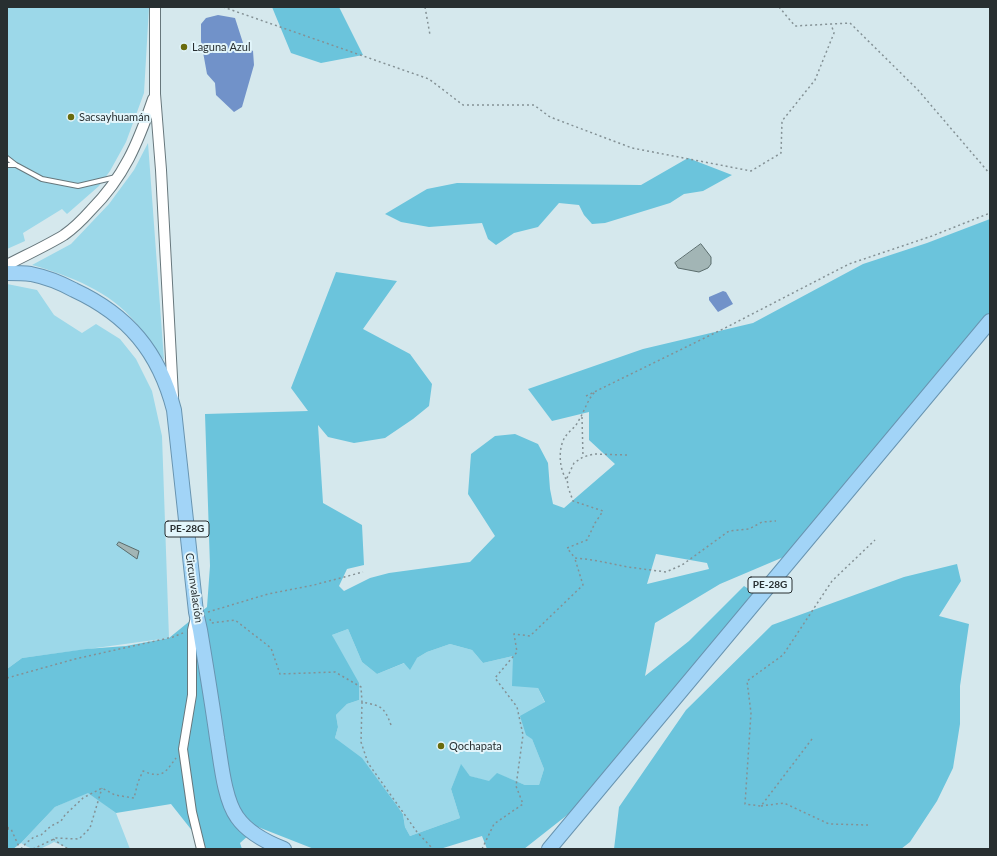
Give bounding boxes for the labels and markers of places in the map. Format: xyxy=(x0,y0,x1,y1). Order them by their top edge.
place label: Laguna Azul xyxy=(192,40,251,54)
marker: Laguna Azul xyxy=(179,42,189,52)
place label: Sacsayhuamán xyxy=(79,110,150,124)
marker: Sacsayhuamán xyxy=(66,112,76,122)
place label: Qochapata xyxy=(449,739,502,753)
marker: Qochapata xyxy=(436,741,446,751)

